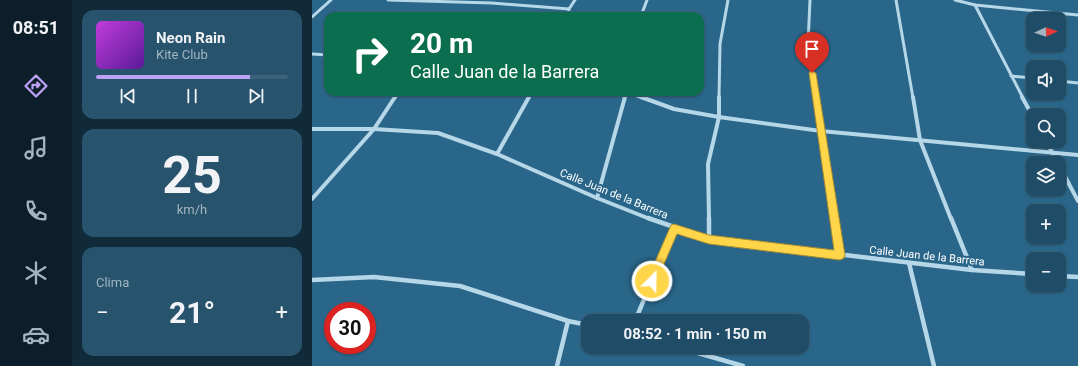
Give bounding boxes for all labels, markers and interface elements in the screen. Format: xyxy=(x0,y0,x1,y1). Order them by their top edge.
north arrow xyxy=(1026,12,1066,52)
map controls xyxy=(1026,12,1066,292)
text: 08:51 xyxy=(13,17,59,38)
text: 20 m xyxy=(410,27,473,60)
icon: right xyxy=(344,28,396,80)
text: Neon Rain xyxy=(156,29,225,47)
pin xyxy=(795,32,829,73)
icon: arrive xyxy=(801,38,823,60)
text: Kite Club xyxy=(156,47,208,62)
button: sound xyxy=(1026,60,1066,100)
text: Calle Juan de la Barrera xyxy=(410,61,599,82)
icon: directions xyxy=(22,72,50,100)
icon: previous xyxy=(117,85,139,107)
icon: pause xyxy=(181,85,203,107)
icon: next xyxy=(245,85,267,107)
button: search xyxy=(1026,108,1066,148)
icon: music xyxy=(22,134,50,162)
text: 25 xyxy=(162,145,222,206)
button: layers xyxy=(1026,156,1066,196)
street label: Calle Juan de la Barrera xyxy=(558,166,670,222)
icon: phone xyxy=(22,197,50,225)
text: km/h xyxy=(177,202,207,217)
button: + xyxy=(1026,204,1066,244)
street label: Calle Juan de la Barrera xyxy=(869,243,985,269)
button: − xyxy=(1026,252,1066,292)
icon: climate xyxy=(22,259,50,287)
position arrow xyxy=(631,260,673,302)
text: Clima xyxy=(96,275,129,290)
text: 21° xyxy=(169,295,215,330)
text: − xyxy=(96,300,109,325)
text: + xyxy=(276,300,288,325)
speed limit sign: 30 xyxy=(324,302,376,354)
icon: car xyxy=(22,321,50,349)
text: 08:52 · 1 min · 150 m xyxy=(624,325,766,343)

